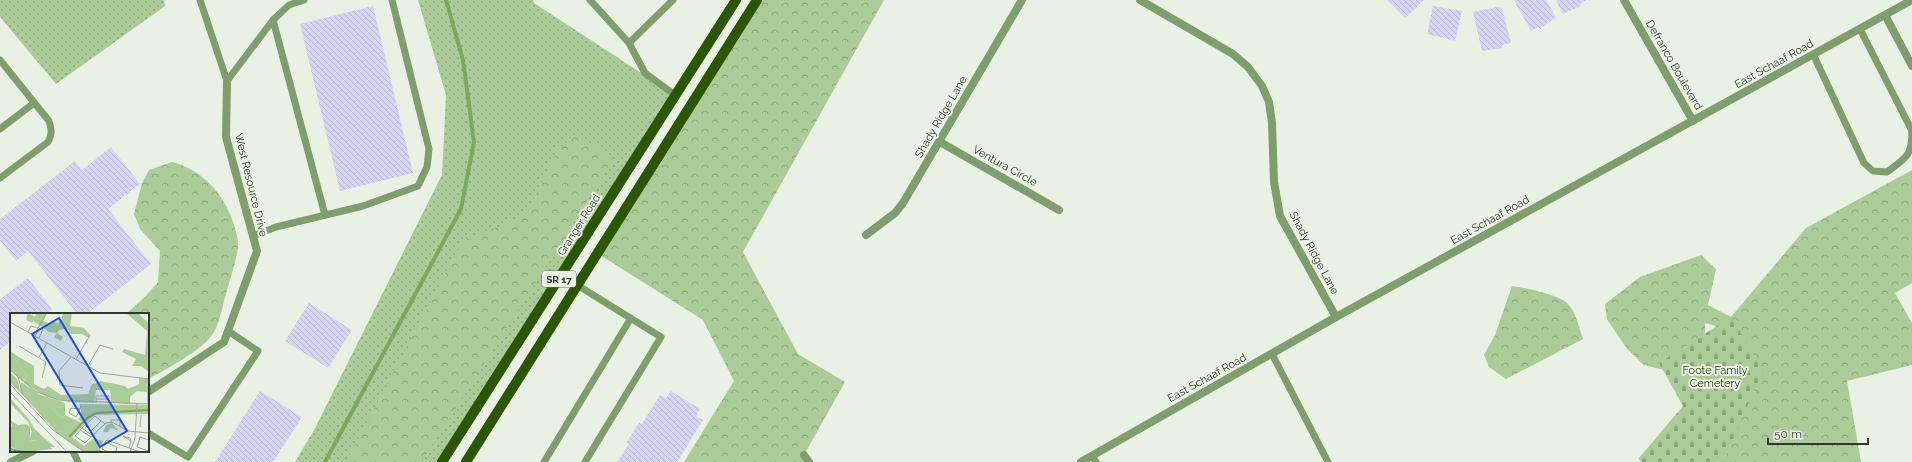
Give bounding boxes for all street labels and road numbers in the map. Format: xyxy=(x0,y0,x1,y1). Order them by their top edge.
street label: Defranco Boulevard xyxy=(1643,18,1705,112)
street label: East Schaaf Road xyxy=(1732,37,1816,91)
street label: Shady Ridge Lane xyxy=(912,73,970,160)
street label: West Resource Drive xyxy=(232,132,270,239)
street label: Ventura Circle xyxy=(971,143,1040,189)
street label: Granger Road xyxy=(555,192,603,258)
street label: East Schaaf Road xyxy=(1448,193,1532,247)
street label: Shady Ridge Lane xyxy=(1287,209,1342,297)
road number: SR 17 xyxy=(542,271,576,287)
street label: East Schaaf Road xyxy=(1165,351,1249,405)

